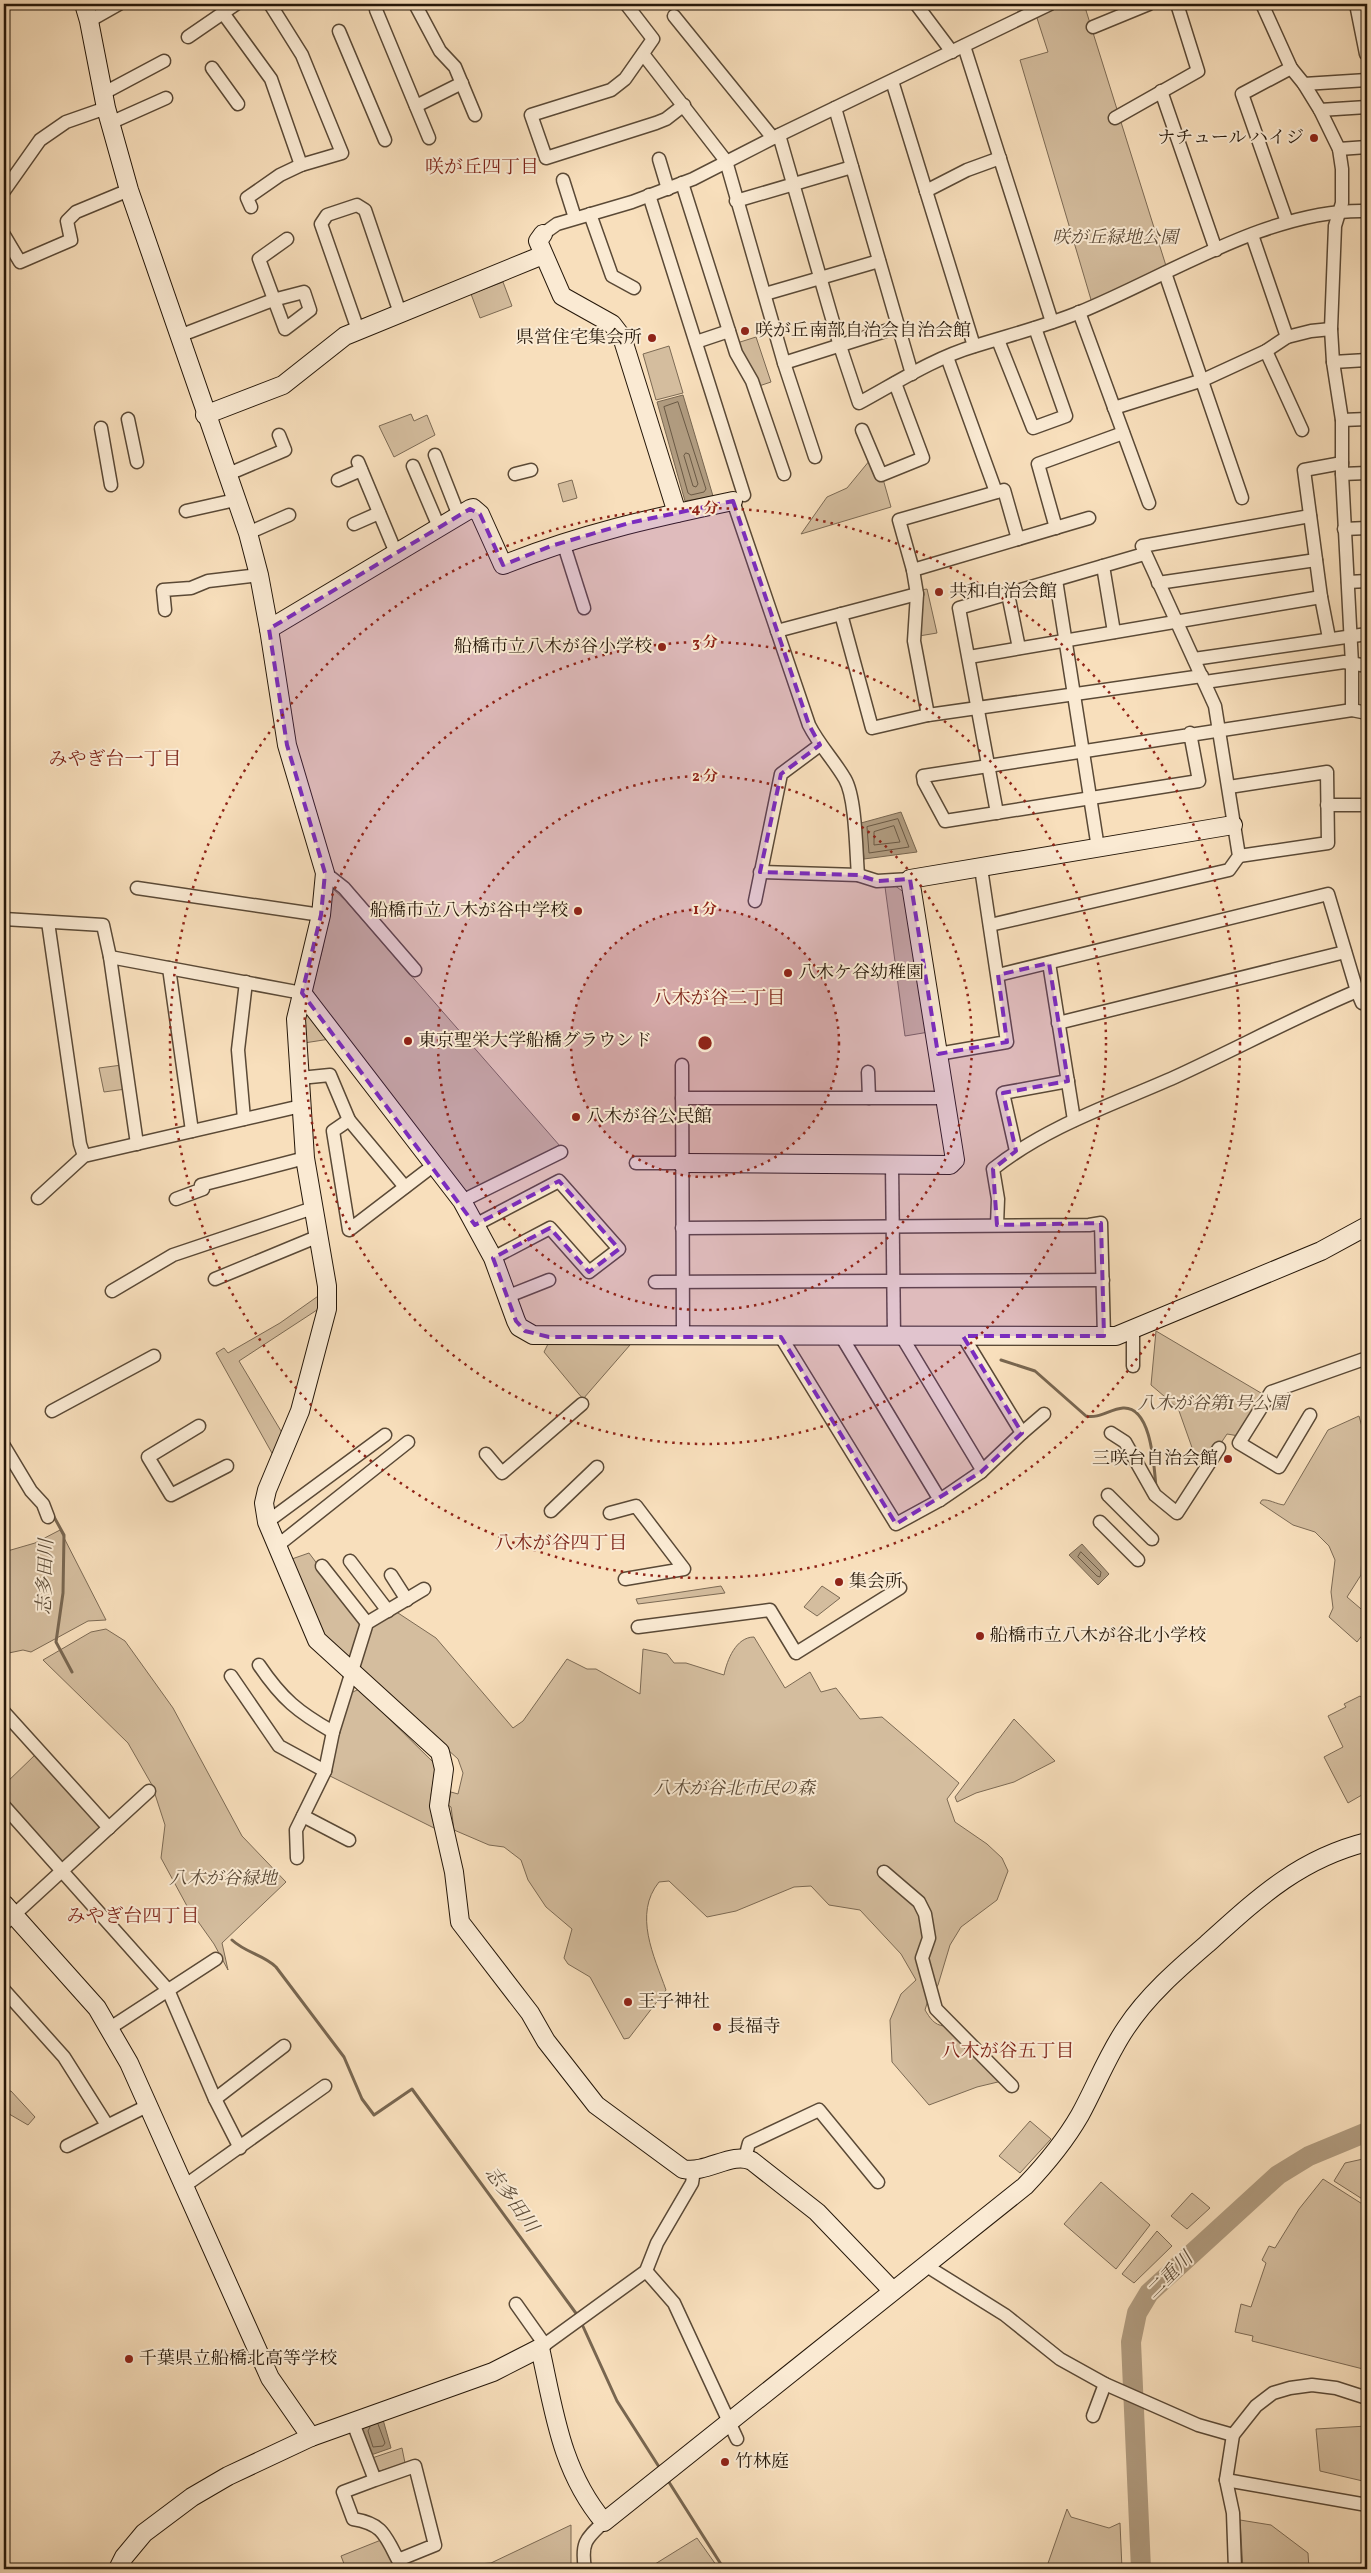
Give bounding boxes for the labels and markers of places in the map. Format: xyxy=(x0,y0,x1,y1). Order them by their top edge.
place label: ナチュール ハイジ xyxy=(1157,126,1304,151)
marker: ナチュール ハイジ xyxy=(1308,132,1320,144)
place label: 咲が丘南部自治会自治会館 xyxy=(755,319,971,344)
marker: 咲が丘南部自治会自治会館 xyxy=(739,325,751,337)
place label: 県営住宅集会所 xyxy=(516,326,642,351)
marker: 県営住宅集会所 xyxy=(646,332,658,344)
place label: 共和自治会館 xyxy=(949,580,1057,605)
marker: 共和自治会館 xyxy=(933,586,945,598)
place label: 船橋市立八木が谷小学校 xyxy=(454,635,652,660)
marker: 船橋市立八木が谷小学校 xyxy=(656,641,668,653)
place label: 船橋市立八木が谷中学校 xyxy=(370,899,568,924)
marker: 船橋市立八木が谷中学校 xyxy=(572,905,584,917)
place label: 八木ケ谷幼稚園 xyxy=(798,961,924,986)
marker: 八木ケ谷幼稚園 xyxy=(782,967,794,979)
place label: 東京聖栄大学船橋グラウンド xyxy=(418,1029,652,1054)
centre of rings xyxy=(696,1034,714,1052)
marker: 東京聖栄大学船橋グラウンド xyxy=(402,1035,414,1047)
place label: 八木が谷公民館 xyxy=(586,1105,712,1130)
marker: 八木が谷公民館 xyxy=(570,1111,582,1123)
place label: 三咲台自治会館 xyxy=(1092,1447,1218,1472)
marker: 三咲台自治会館 xyxy=(1222,1453,1234,1465)
place label: 集会所 xyxy=(849,1570,903,1595)
marker: 集会所 xyxy=(833,1576,845,1588)
place label: 船橋市立八木が谷北小学校 xyxy=(990,1624,1206,1649)
marker: 船橋市立八木が谷北小学校 xyxy=(974,1630,986,1642)
place label: 王子神社 xyxy=(638,1990,710,2015)
marker: 王子神社 xyxy=(622,1996,634,2008)
place label: 長福寺 xyxy=(727,2015,781,2040)
marker: 長福寺 xyxy=(711,2021,723,2033)
place label: 千葉県立船橋北高等学校 xyxy=(139,2347,337,2372)
marker: 千葉県立船橋北高等学校 xyxy=(123,2353,135,2365)
place label: 竹林庭 xyxy=(735,2450,789,2475)
marker: 竹林庭 xyxy=(719,2456,731,2468)

